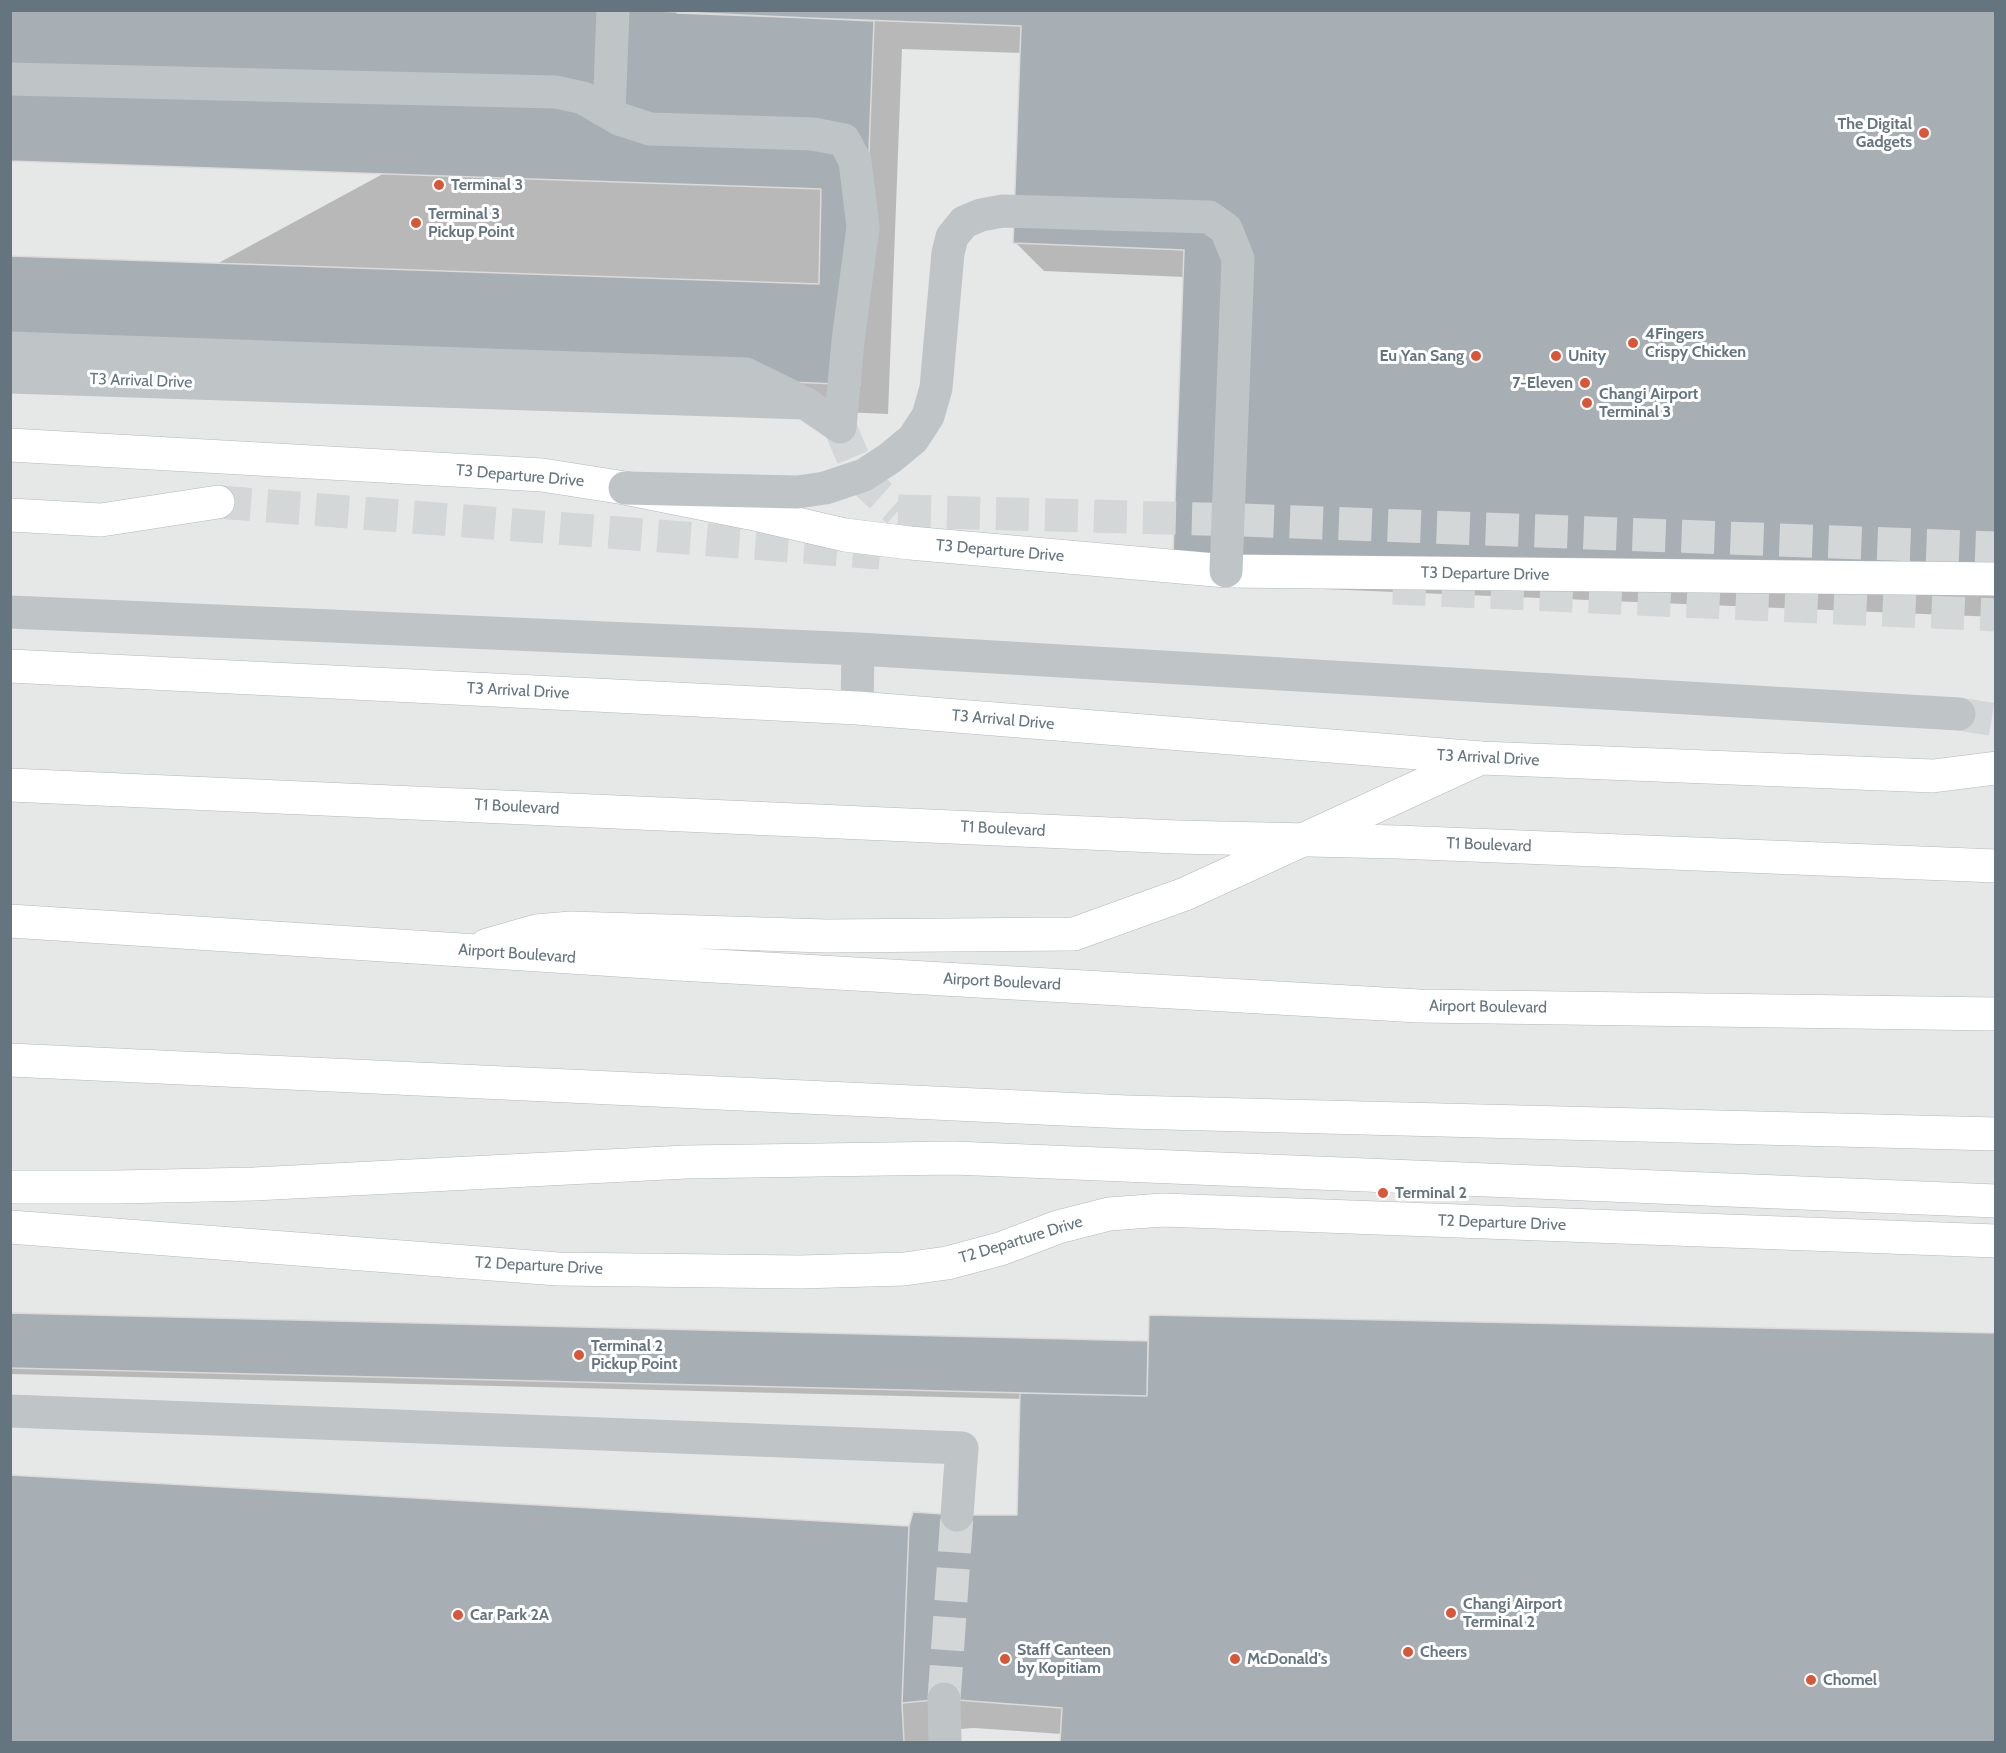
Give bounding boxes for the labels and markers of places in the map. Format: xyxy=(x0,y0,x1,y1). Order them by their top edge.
place label: The Digital Gadgets xyxy=(1837,114,1912,152)
marker: The Digital Gadgets xyxy=(1917,126,1931,140)
place label: Terminal 3 xyxy=(451,175,523,195)
marker: Terminal 3 xyxy=(432,178,446,192)
place label: Terminal 3 Pickup Point xyxy=(428,204,514,242)
marker: Terminal 3 Pickup Point xyxy=(409,216,423,230)
place label: 4Fingers Crispy Chicken xyxy=(1645,324,1746,362)
marker: 4Fingers Crispy Chicken xyxy=(1626,336,1640,350)
place label: Eu Yan Sang xyxy=(1379,346,1464,366)
place label: Unity xyxy=(1568,346,1606,366)
marker: Eu Yan Sang xyxy=(1469,349,1483,363)
marker: Unity xyxy=(1549,349,1563,363)
place label: 7-Eleven xyxy=(1512,373,1573,393)
marker: 7-Eleven xyxy=(1578,376,1592,390)
place label: Changi Airport Terminal 3 xyxy=(1599,384,1698,422)
marker: Changi Airport Terminal 3 xyxy=(1580,396,1594,410)
place label: Terminal 2 xyxy=(1395,1183,1467,1203)
marker: Terminal 2 xyxy=(1376,1186,1390,1200)
place label: Terminal 2 Pickup Point xyxy=(591,1336,677,1374)
marker: Terminal 2 Pickup Point xyxy=(572,1348,586,1362)
place label: Changi Airport Terminal 2 xyxy=(1463,1594,1562,1632)
place label: Car Park 2A xyxy=(470,1605,549,1625)
marker: Changi Airport Terminal 2 xyxy=(1444,1606,1458,1620)
marker: Car Park 2A xyxy=(451,1608,465,1622)
place label: Staff Canteen by Kopitiam xyxy=(1017,1640,1111,1678)
place label: Cheers xyxy=(1420,1642,1467,1662)
marker: Cheers xyxy=(1401,1645,1415,1659)
place label: McDonald's xyxy=(1247,1649,1327,1669)
marker: Staff Canteen by Kopitiam xyxy=(998,1652,1012,1666)
marker: McDonald's xyxy=(1228,1652,1242,1666)
place label: Chomel xyxy=(1823,1670,1877,1690)
marker: Chomel xyxy=(1804,1673,1818,1687)

